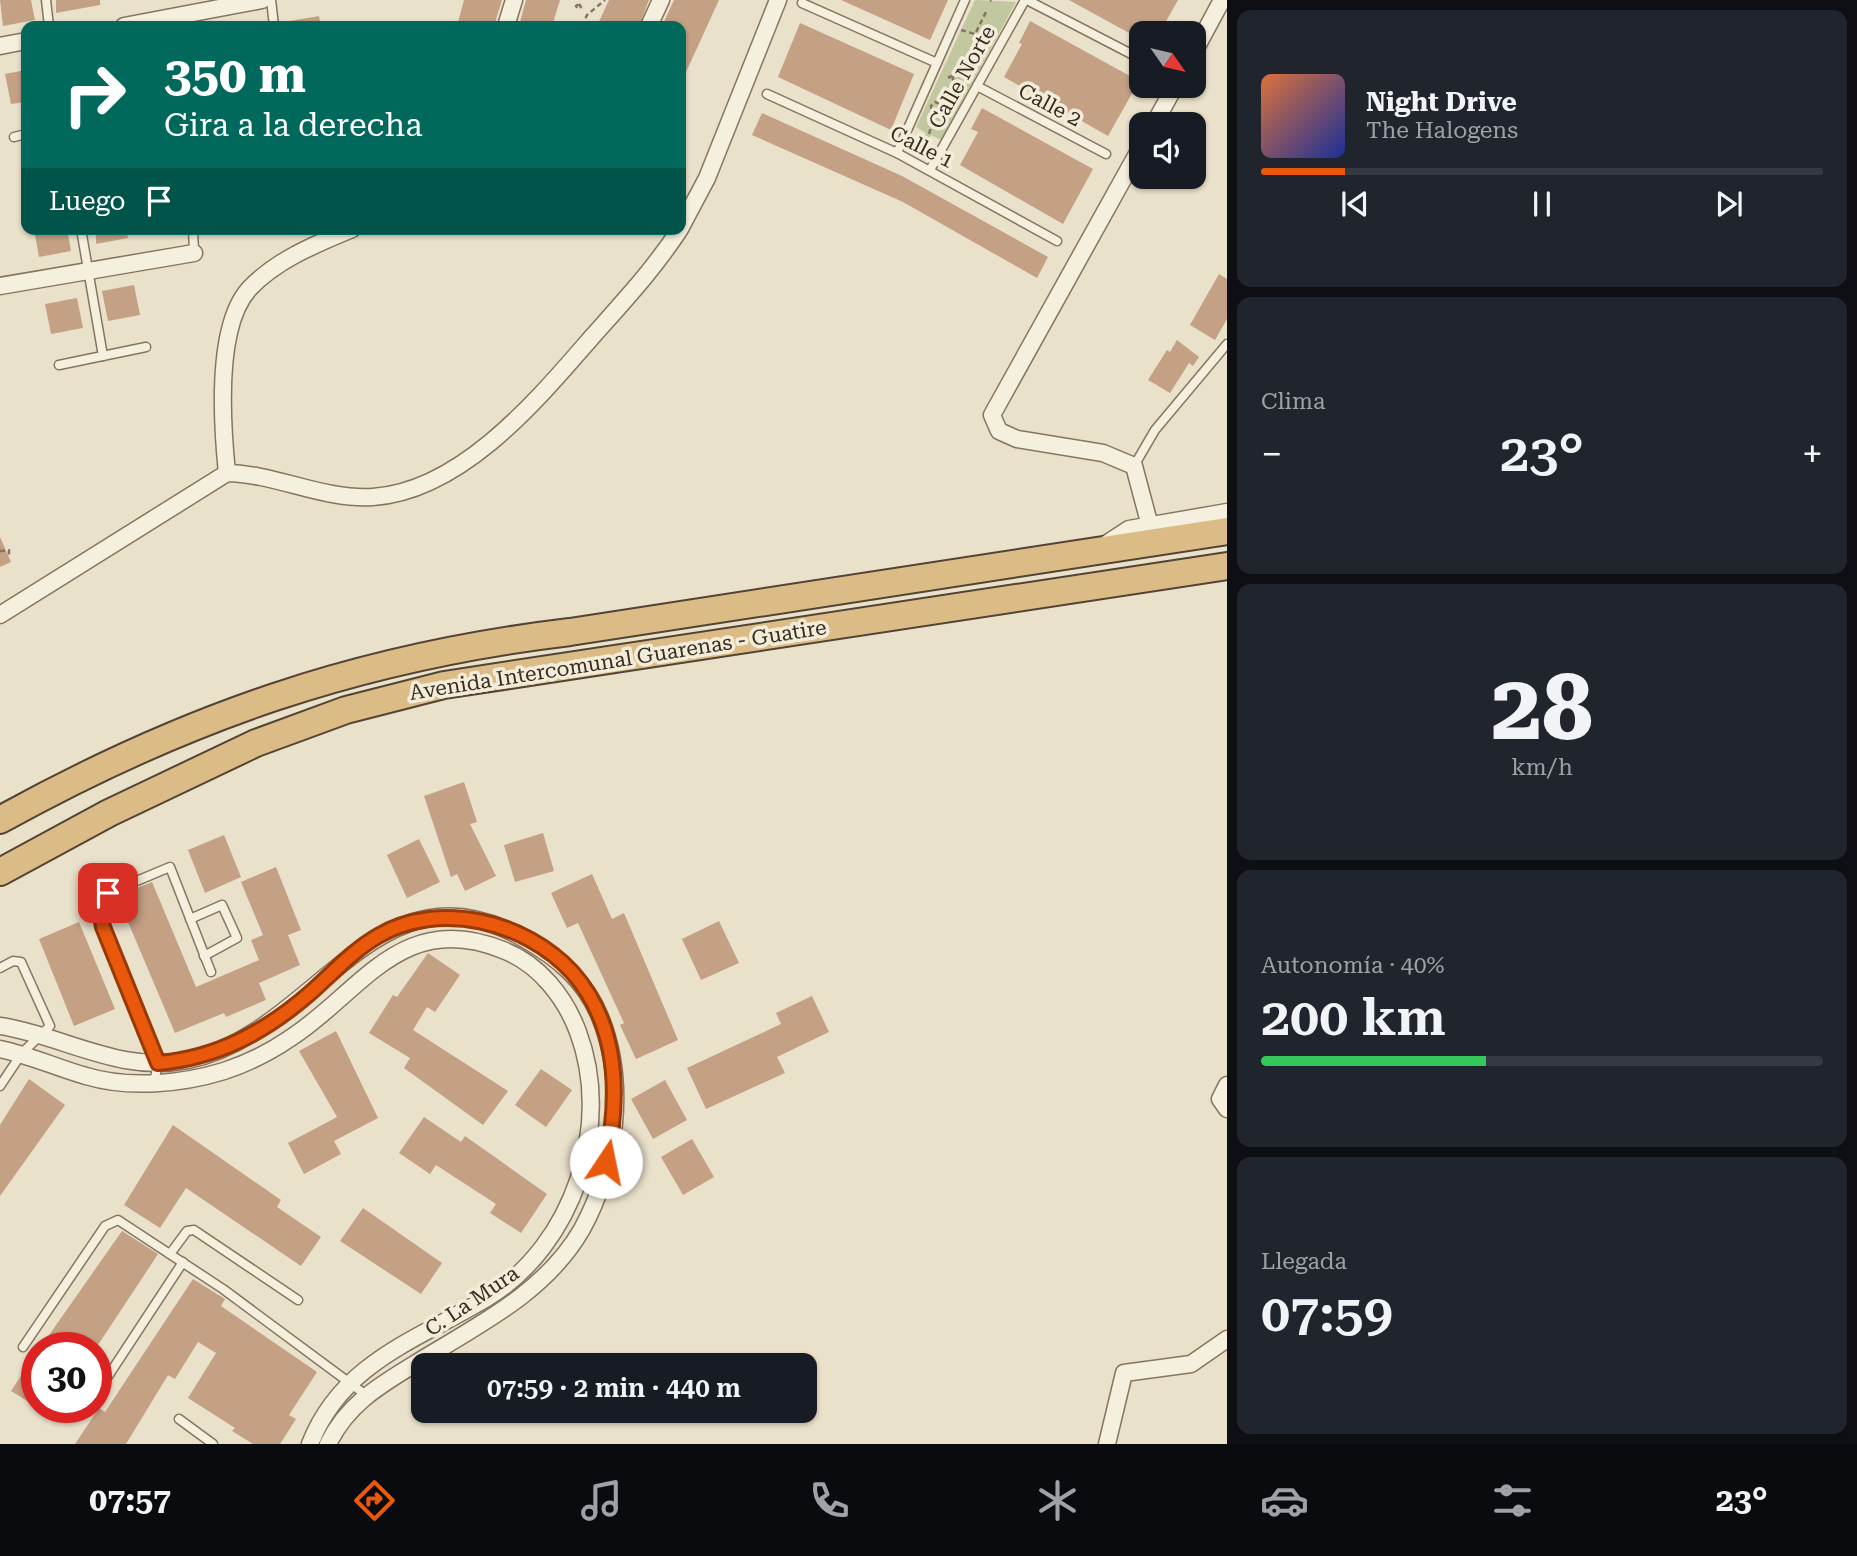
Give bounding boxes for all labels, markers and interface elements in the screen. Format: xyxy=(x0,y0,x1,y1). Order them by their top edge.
street label: Calle Norte xyxy=(924,21,1000,133)
north arrow xyxy=(1129,21,1206,98)
map controls xyxy=(1129,21,1206,189)
text: 350 m xyxy=(164,47,306,104)
icon: right xyxy=(49,49,140,140)
street label: Calle 2 xyxy=(1014,78,1086,132)
text: Night Drive xyxy=(1366,87,1517,117)
text: Gira a la derecha xyxy=(164,106,423,144)
button: sound xyxy=(1129,112,1206,189)
text: The Halogens xyxy=(1366,117,1518,144)
street label: Calle 1 xyxy=(886,121,958,173)
icon: arrive xyxy=(140,182,178,220)
icon: previous xyxy=(1336,185,1374,223)
icon: pause xyxy=(1523,185,1561,223)
icon: next xyxy=(1710,185,1748,223)
text: Luego xyxy=(49,186,126,216)
text: Clima xyxy=(1261,388,1325,415)
text: 23° xyxy=(1500,423,1584,484)
text: − xyxy=(1261,432,1282,476)
text: + xyxy=(1802,432,1823,476)
street label: Avenida Intercomunal Guarenas - Guatire xyxy=(408,615,828,705)
text: 28 xyxy=(1491,655,1593,761)
text: km/h xyxy=(1511,754,1573,781)
pin xyxy=(78,863,138,923)
icon: arrive xyxy=(89,874,127,912)
text: Autonomía · 40% xyxy=(1261,952,1445,979)
text: 200 km xyxy=(1261,987,1446,1048)
position arrow xyxy=(569,1125,643,1199)
text: Llegada xyxy=(1261,1248,1347,1275)
street label: C. La Mura xyxy=(421,1261,524,1341)
text: 07:59 xyxy=(1261,1283,1393,1344)
speed limit sign: 30 xyxy=(21,1332,112,1423)
text: 07:59 · 2 min · 440 m xyxy=(487,1373,741,1403)
icon: directions xyxy=(350,1476,399,1525)
icon: music xyxy=(577,1476,626,1525)
icon: phone xyxy=(805,1476,854,1525)
icon: climate xyxy=(1033,1476,1082,1525)
icon: car xyxy=(1260,1476,1309,1525)
icon: filters xyxy=(1488,1476,1537,1525)
text: 07:57 xyxy=(89,1481,171,1519)
text: 23° xyxy=(1716,1481,1768,1519)

